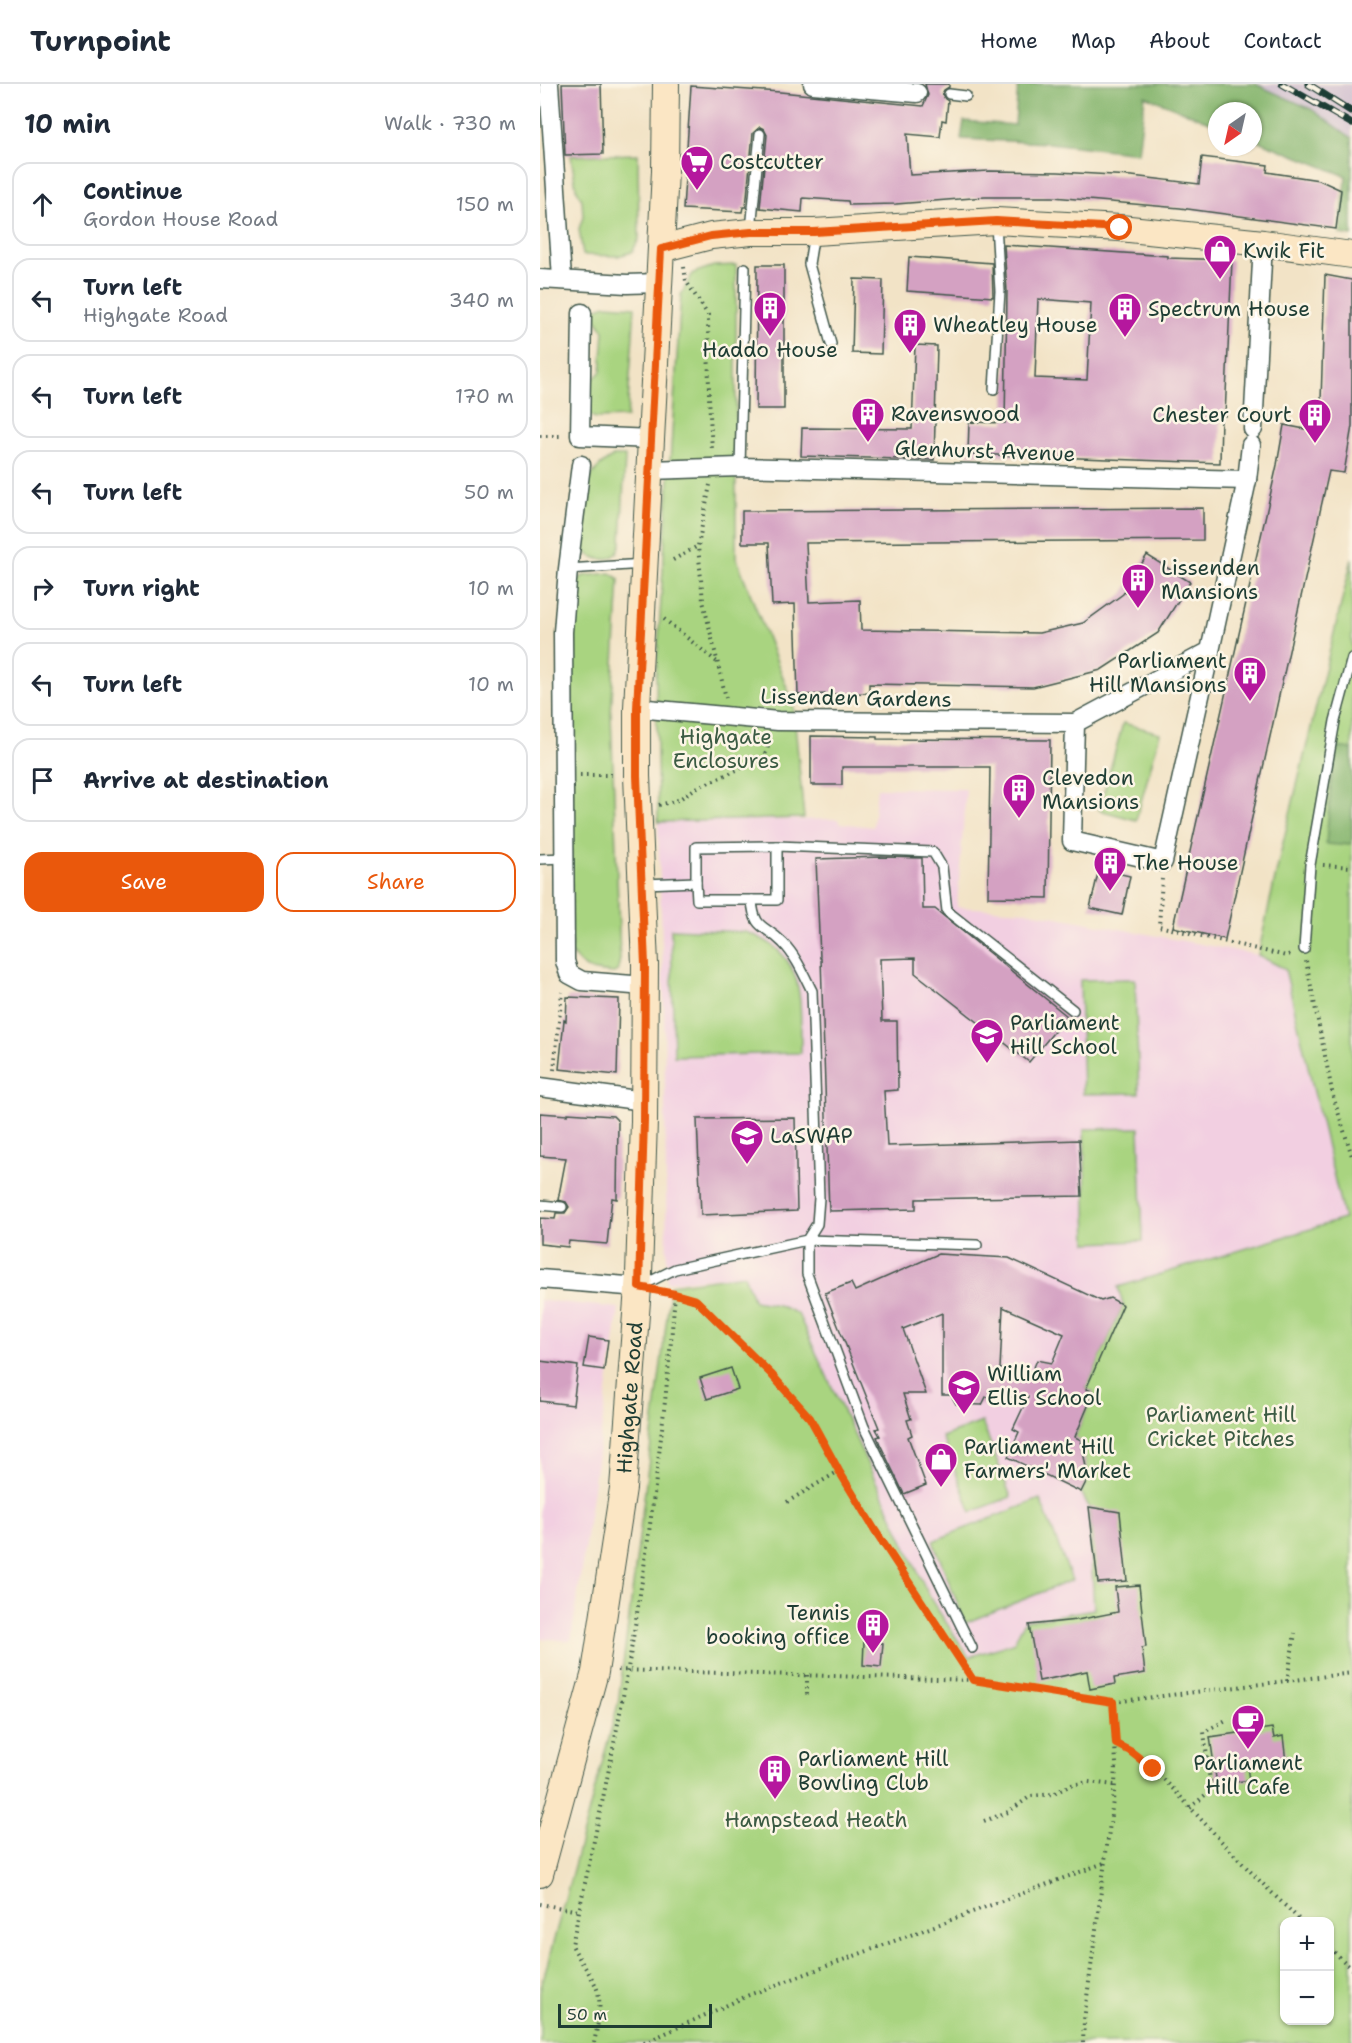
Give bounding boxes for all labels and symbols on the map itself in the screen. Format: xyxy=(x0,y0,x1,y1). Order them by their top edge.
north arrow xyxy=(1208,102,1262,156)
supermarket icon: Costcutter xyxy=(679,144,715,191)
place label: Costcutter xyxy=(720,148,824,176)
route start xyxy=(1106,214,1132,240)
shop icon: Kwik Fit xyxy=(1202,233,1238,280)
place label: Kwik Fit xyxy=(1243,237,1325,265)
building icon: Haddo House xyxy=(752,290,788,337)
building icon: Spectrum House xyxy=(1107,291,1143,338)
place label: Spectrum House xyxy=(1148,295,1310,323)
building icon: Wheatley House xyxy=(892,307,928,354)
place label: Wheatley House xyxy=(933,311,1098,339)
place label: Haddo House xyxy=(702,336,838,364)
building icon: Ravenswood xyxy=(850,396,886,443)
building icon: Chester Court xyxy=(1297,397,1333,444)
place label: Ravenswood xyxy=(891,400,1019,428)
place label: Chester Court xyxy=(1152,401,1292,429)
street label: Glenhurst Avenue xyxy=(894,434,1076,468)
place label: Lissenden Mansions xyxy=(1161,554,1260,606)
building icon: Lissenden Mansions xyxy=(1120,562,1156,609)
place label: Parliament Hill Mansions xyxy=(1089,647,1227,699)
building icon: Parliament Hill Mansions xyxy=(1232,655,1268,702)
street label: Lissenden Gardens xyxy=(760,682,952,714)
park label: Highgate Enclosures xyxy=(673,723,779,775)
place label: Clevedon Mansions xyxy=(1042,764,1139,816)
building icon: Clevedon Mansions xyxy=(1001,772,1037,819)
building icon: The House xyxy=(1092,845,1128,892)
place label: The House xyxy=(1133,849,1239,877)
place label: Parliament Hill School xyxy=(1010,1009,1120,1061)
school or university icon: Parliament Hill School xyxy=(969,1017,1005,1064)
school or university icon: LaSWAP xyxy=(729,1118,765,1165)
place label: LaSWAP xyxy=(770,1122,853,1150)
street label: Highgate Road xyxy=(610,1321,649,1475)
place label: William Ellis School xyxy=(987,1360,1102,1412)
school or university icon: William Ellis School xyxy=(946,1368,982,1415)
park label: Parliament Hill Cricket Pitches xyxy=(1146,1401,1297,1453)
place label: Parliament Hill Farmers' Market xyxy=(964,1433,1131,1485)
shop icon: Parliament Hill Farmers' Market xyxy=(923,1441,959,1488)
place label: Tennis booking office xyxy=(706,1599,850,1651)
building icon: Tennis booking office xyxy=(855,1607,891,1654)
cafe icon: Parliament Hill Cafe xyxy=(1230,1703,1266,1750)
place label: Parliament Hill Bowling Club xyxy=(798,1745,949,1797)
place label: Parliament Hill Cafe xyxy=(1193,1749,1303,1801)
building icon: Parliament Hill Bowling Club xyxy=(757,1753,793,1800)
route end xyxy=(1139,1755,1165,1781)
park label: Hampstead Heath xyxy=(724,1806,908,1834)
scale bar xyxy=(558,2001,712,2028)

